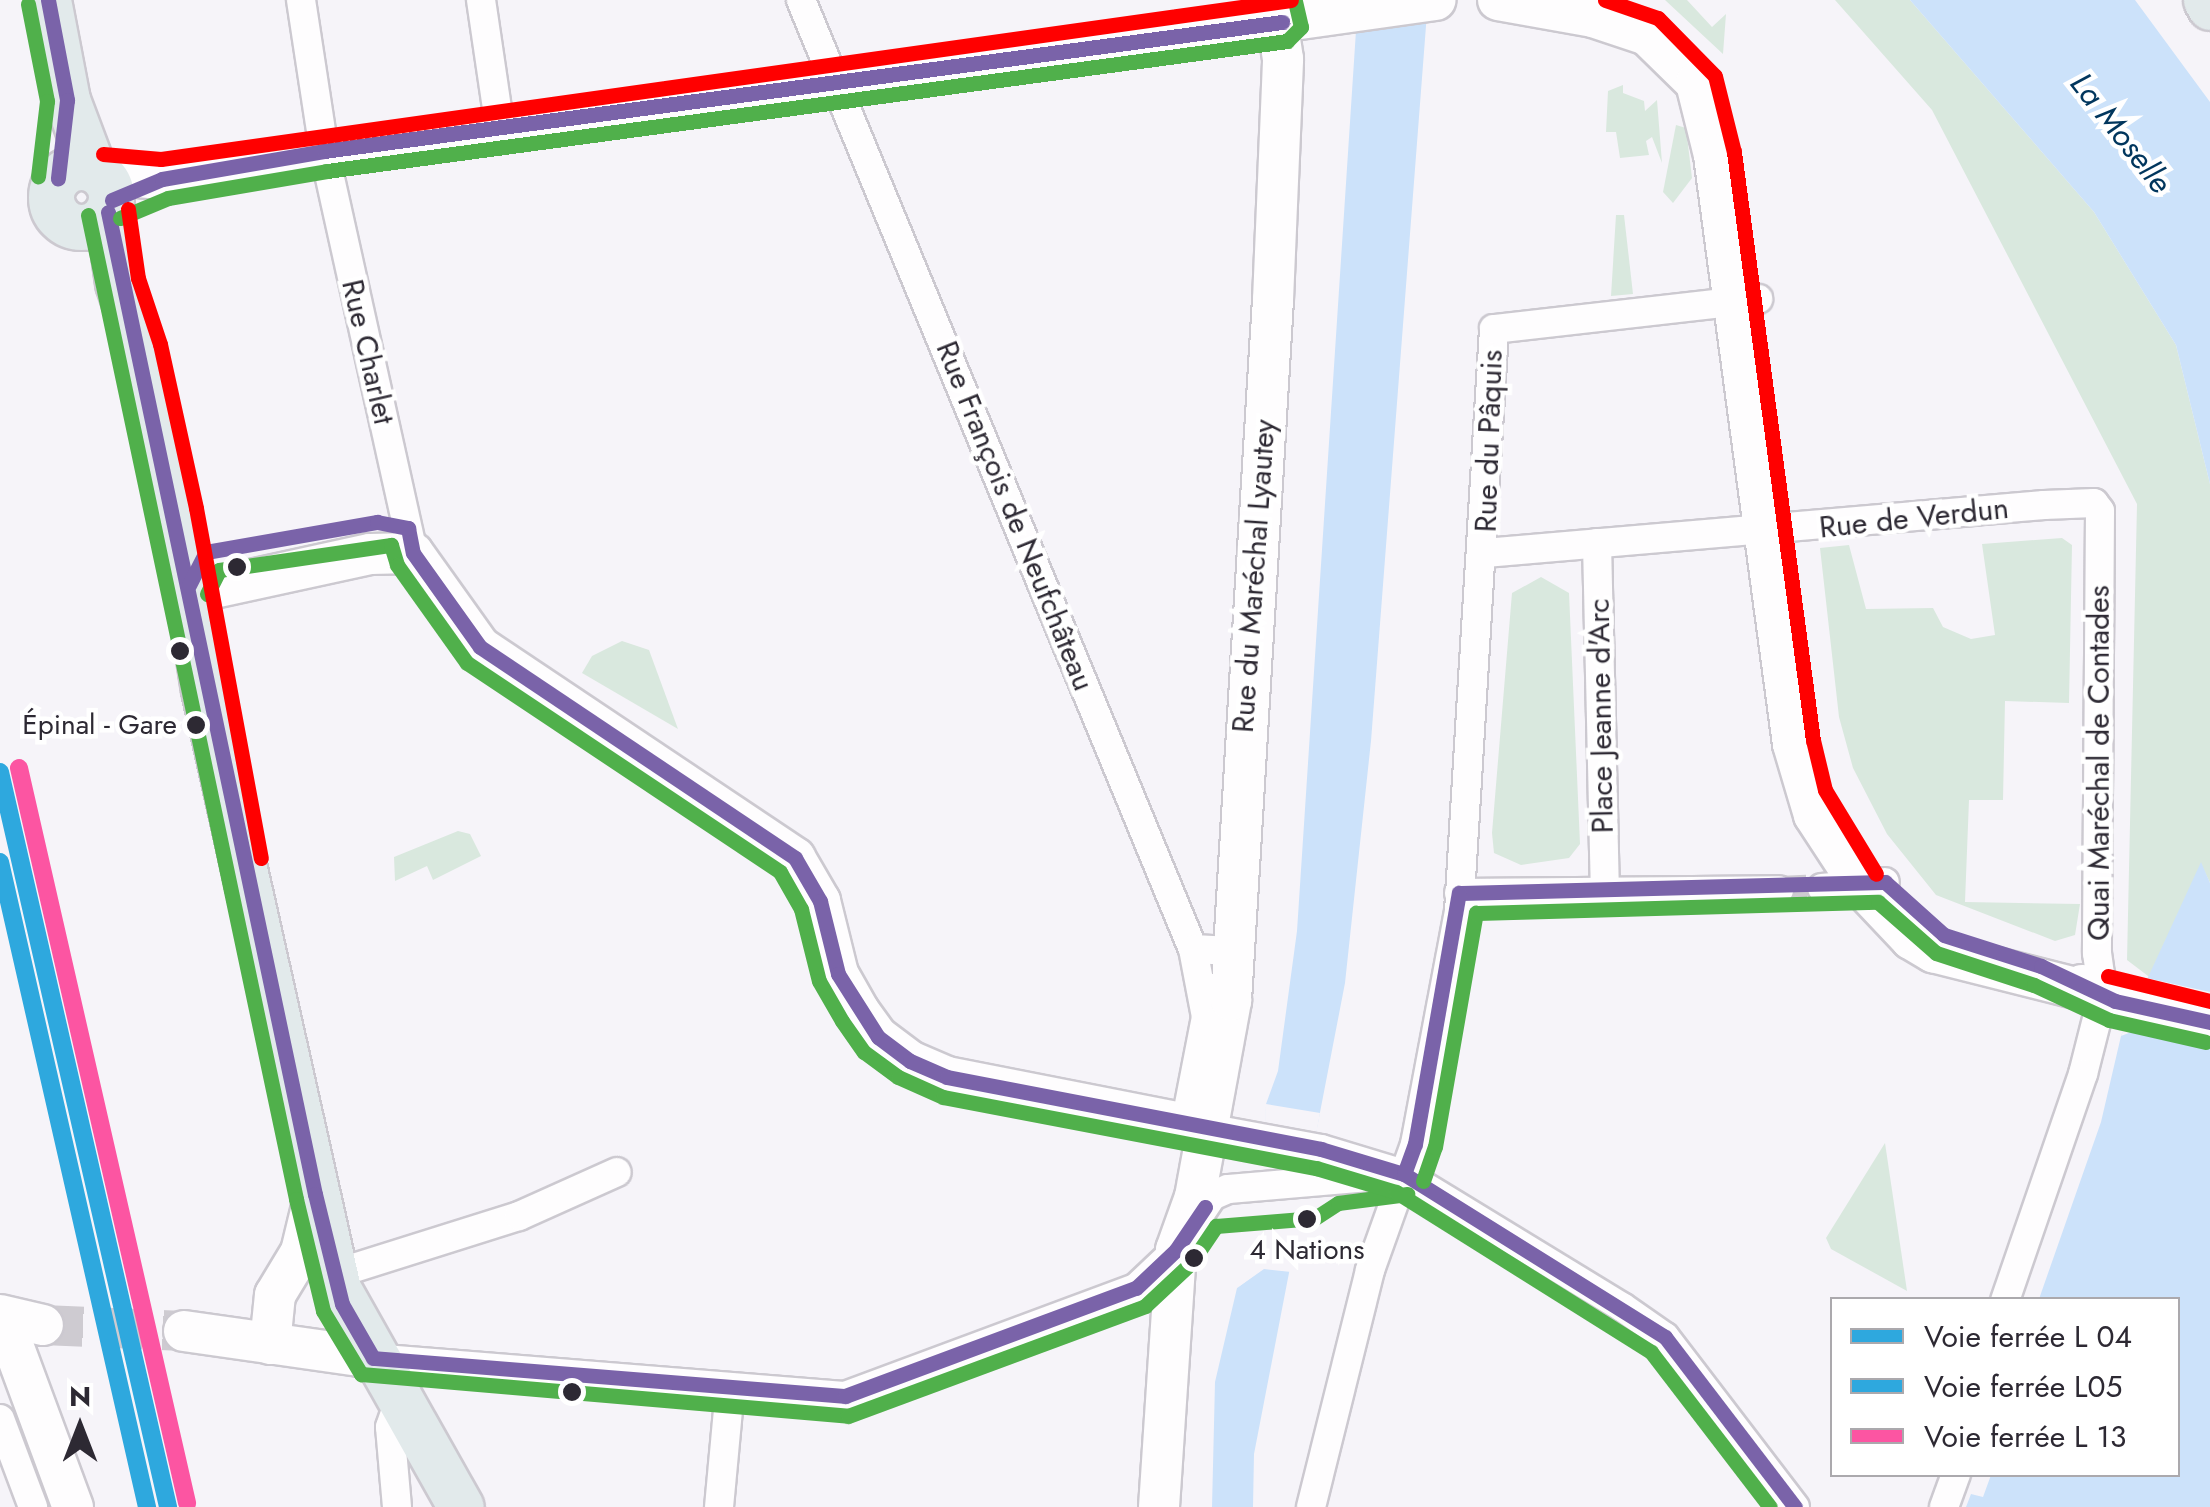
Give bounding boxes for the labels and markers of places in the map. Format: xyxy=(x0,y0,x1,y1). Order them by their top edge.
unlabelled marker xyxy=(227,557,247,577)
unlabelled marker xyxy=(170,641,190,661)
place label: Épinal - Gare xyxy=(22,708,177,742)
marker: Épinal - Gare xyxy=(186,715,206,735)
marker: 4 Nations xyxy=(1297,1209,1317,1229)
place label: 4 Nations xyxy=(1249,1233,1365,1267)
unlabelled marker xyxy=(1184,1248,1204,1268)
unlabelled marker xyxy=(562,1382,582,1402)

